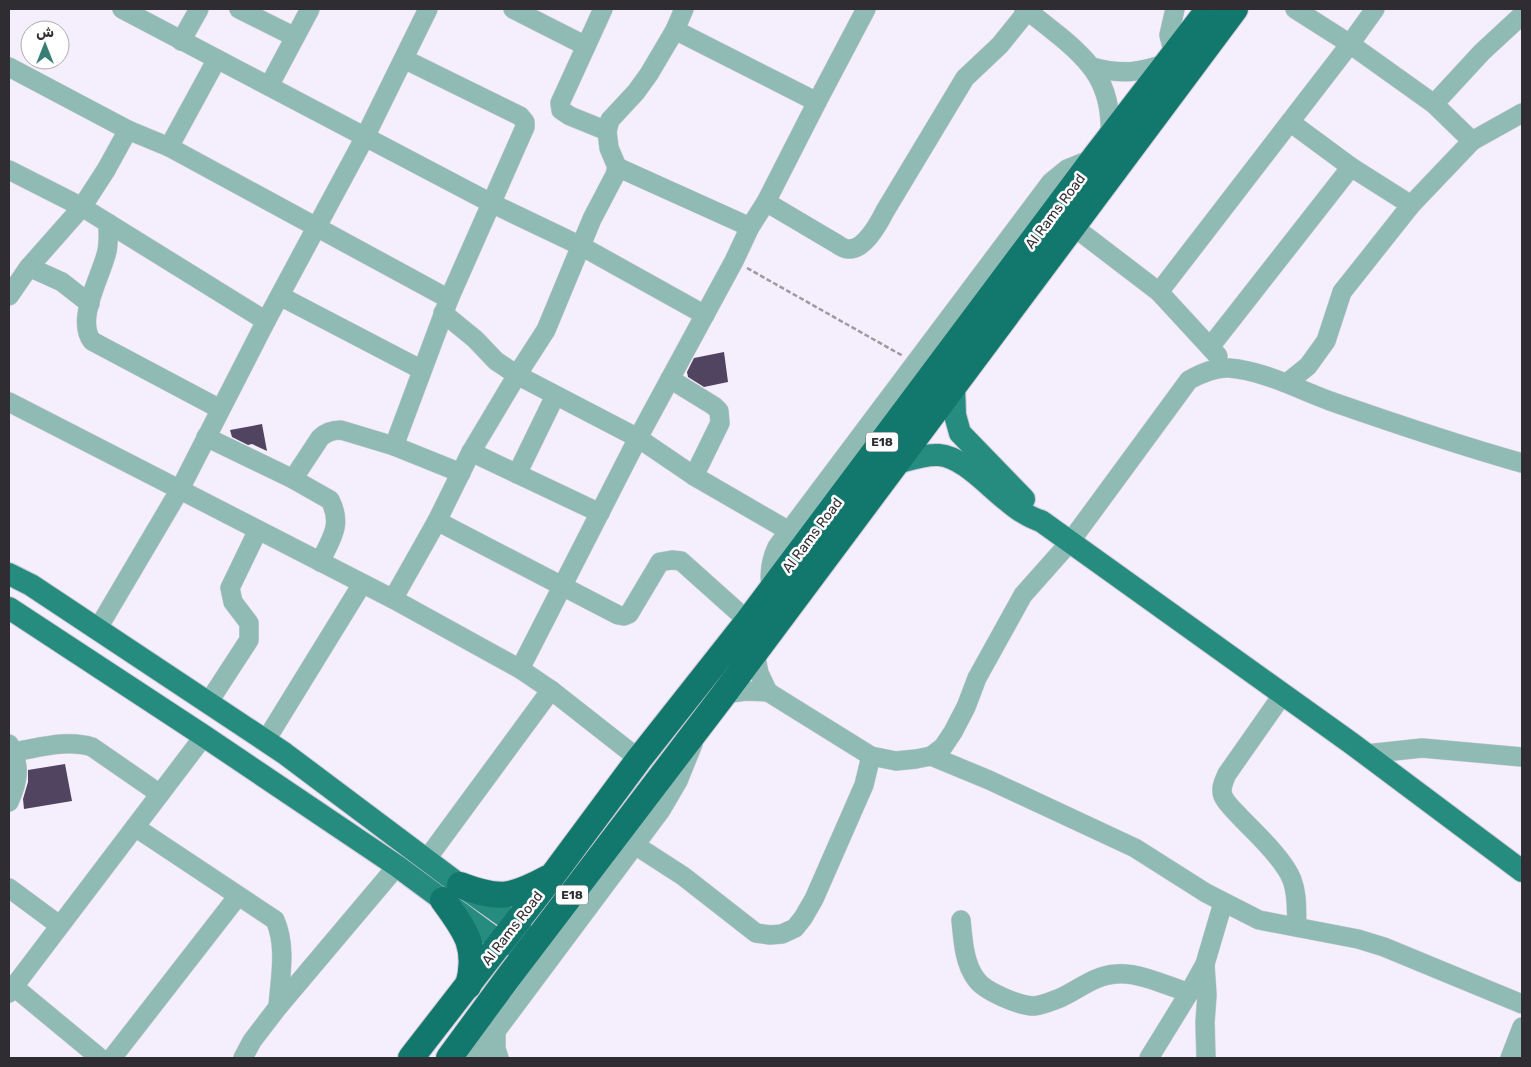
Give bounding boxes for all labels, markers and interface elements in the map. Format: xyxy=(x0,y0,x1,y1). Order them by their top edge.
north arrow xyxy=(20,20,70,70)
text: ش xyxy=(36,24,54,41)
street label: Al Rams Road xyxy=(1022,171,1089,252)
road number: E18 xyxy=(866,432,898,452)
street label: Al Rams Road xyxy=(779,495,846,576)
road number: E18 xyxy=(556,886,588,904)
street label: Al Rams Road xyxy=(478,888,547,969)

